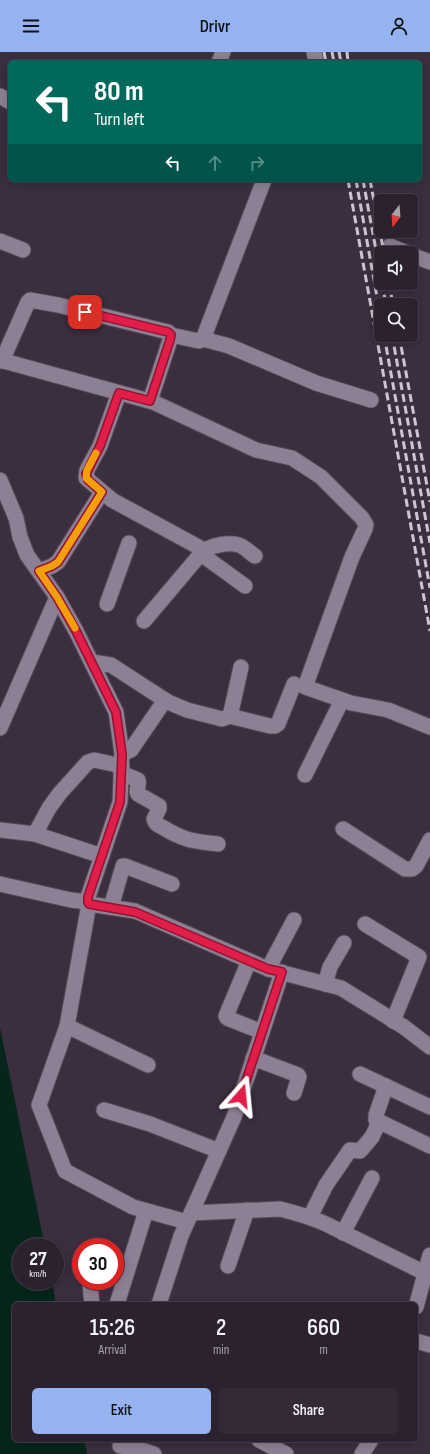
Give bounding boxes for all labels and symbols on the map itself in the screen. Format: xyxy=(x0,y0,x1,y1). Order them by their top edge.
north arrow xyxy=(374,194,418,238)
pin xyxy=(68,295,102,329)
position arrow xyxy=(220,1075,262,1117)
speed limit sign: 30 xyxy=(72,1238,124,1290)

